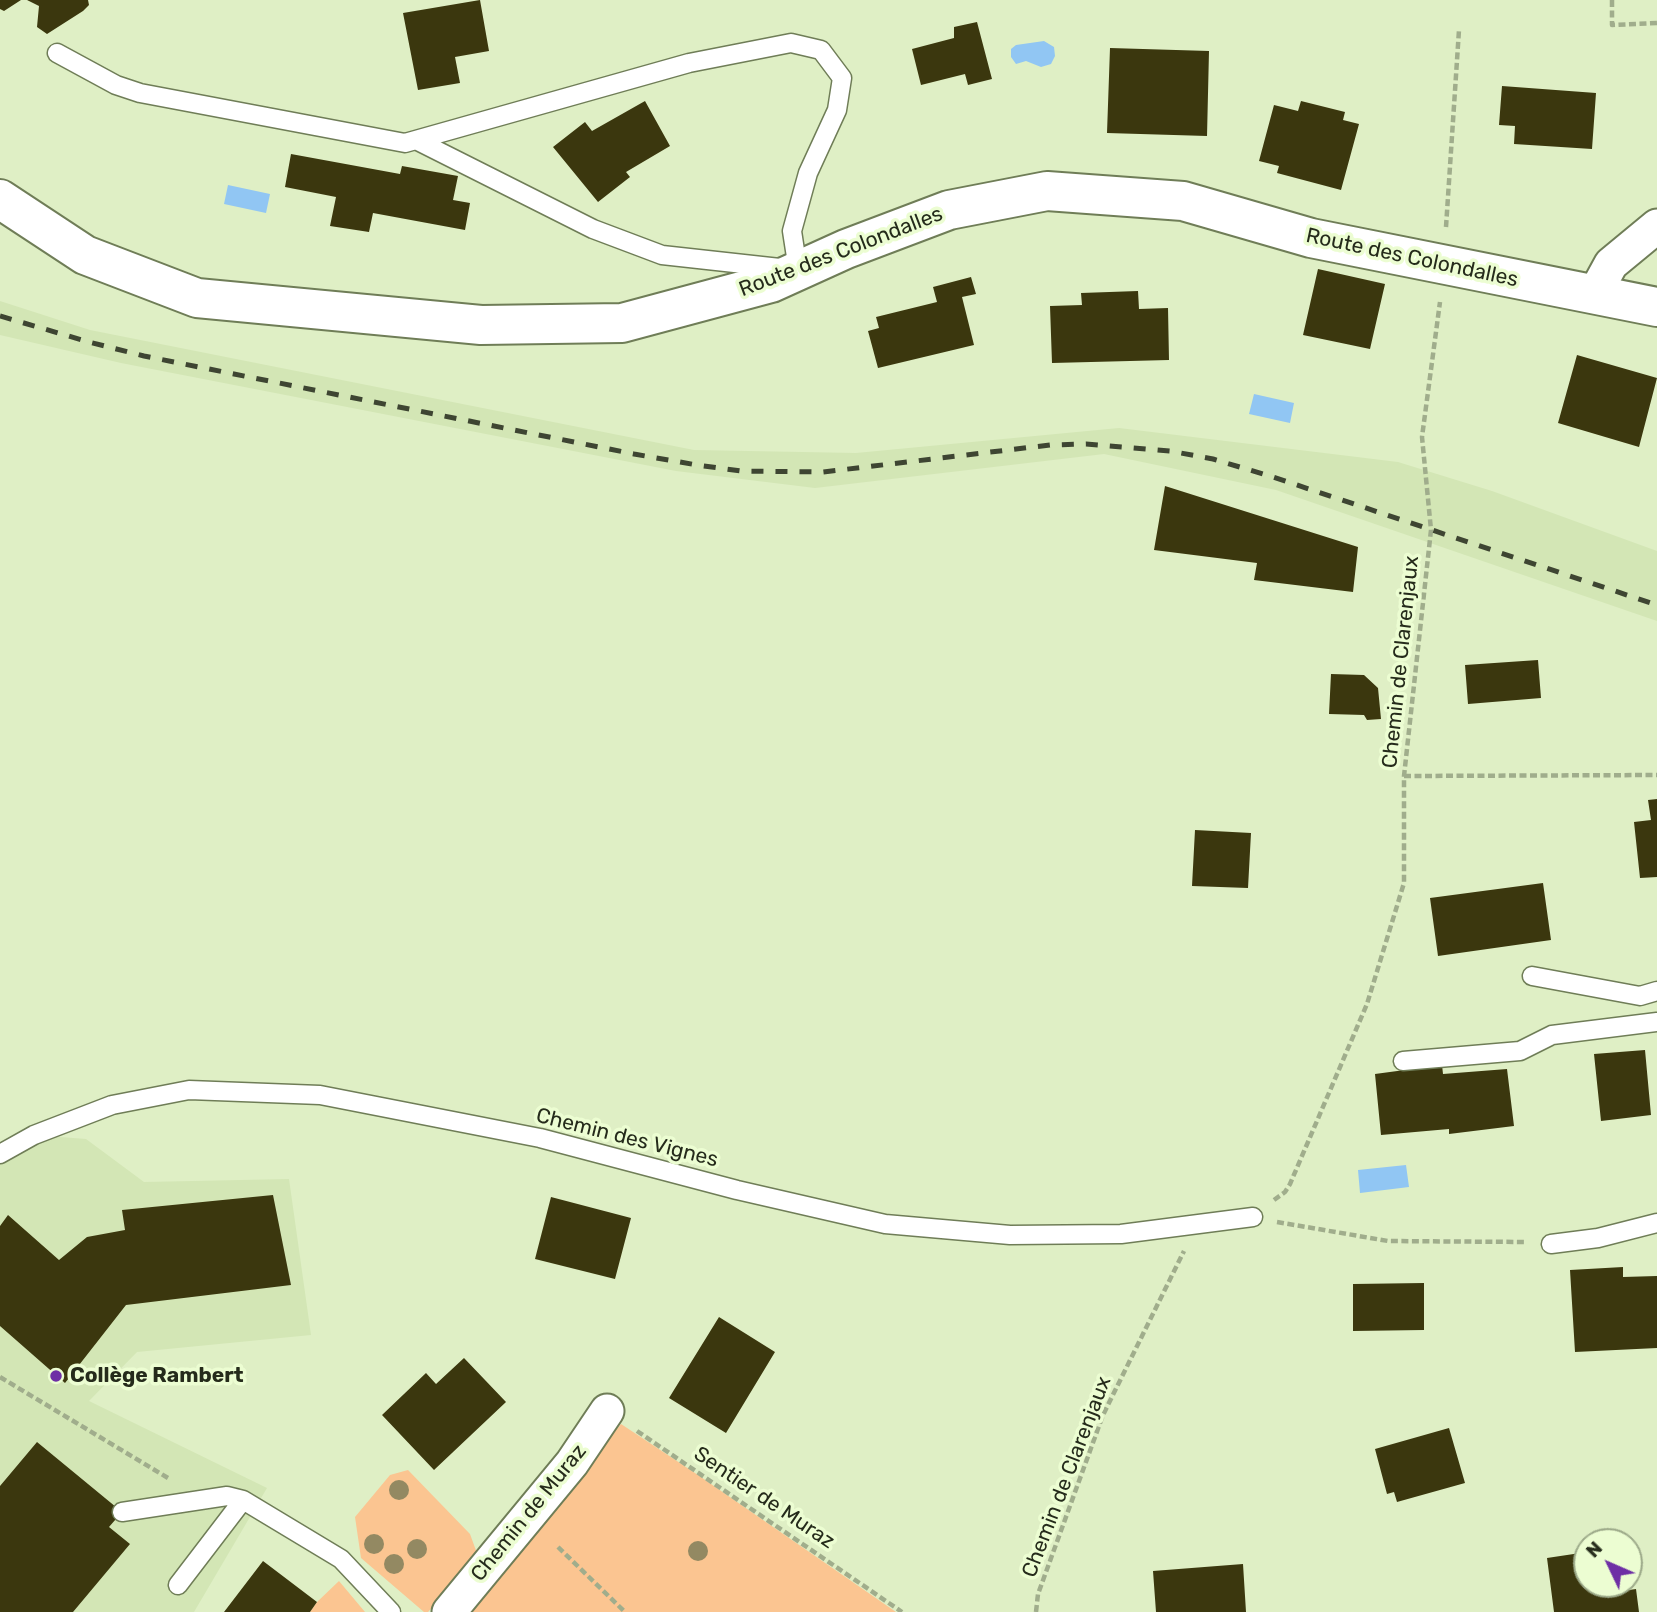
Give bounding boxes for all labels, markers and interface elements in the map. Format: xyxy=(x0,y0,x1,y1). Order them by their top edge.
street label: Route des Colondalles xyxy=(736,201,946,303)
street label: Route des Colondalles xyxy=(1304,223,1520,293)
street label: Chemin de Clarenjaux xyxy=(1377,555,1425,769)
street label: Chemin des Vignes xyxy=(533,1103,721,1173)
place label: Collège Rambert xyxy=(70,1363,244,1389)
marker: Collège Rambert xyxy=(48,1368,64,1384)
street label: Chemin de Clarenjaux xyxy=(1017,1373,1117,1581)
street label: Chemin de Muraz xyxy=(466,1439,592,1587)
street label: Sentier de Muraz xyxy=(689,1442,839,1554)
north arrow xyxy=(1573,1528,1643,1598)
text: N xyxy=(1581,1537,1607,1562)

